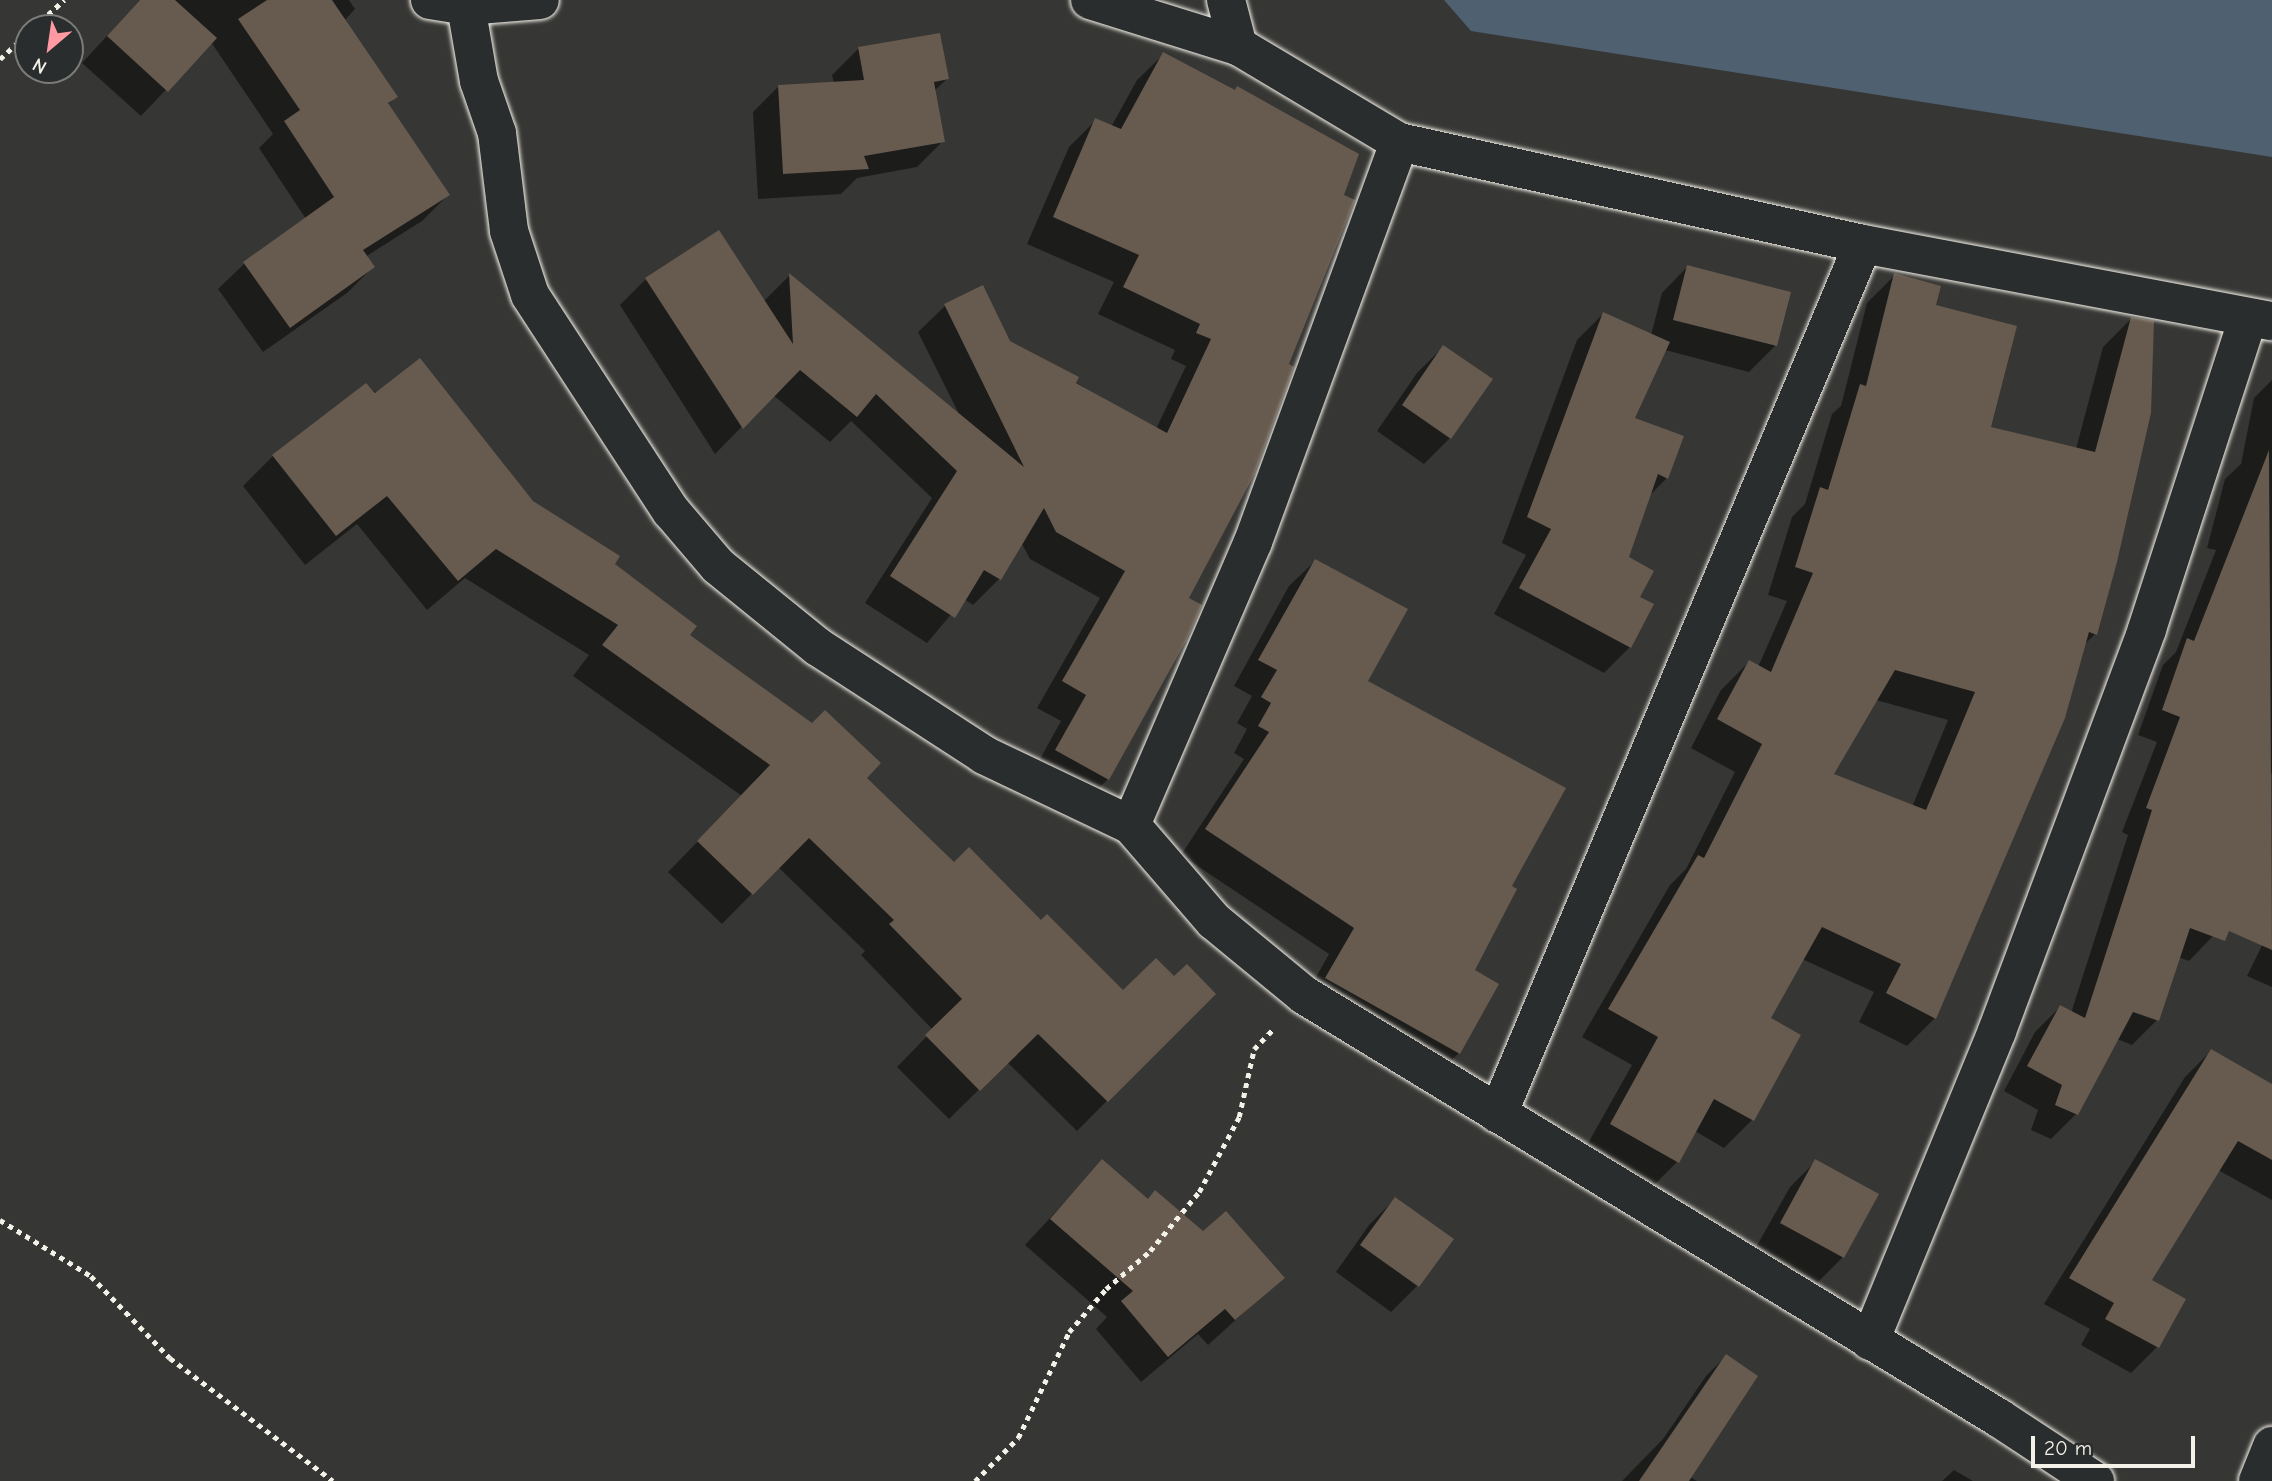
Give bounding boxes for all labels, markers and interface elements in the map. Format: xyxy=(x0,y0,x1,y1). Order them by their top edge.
north arrow xyxy=(14,14,84,84)
text: N xyxy=(29,53,51,78)
scale bar xyxy=(2034,1422,2198,1466)
text: 20 m xyxy=(2044,1436,2092,1460)

